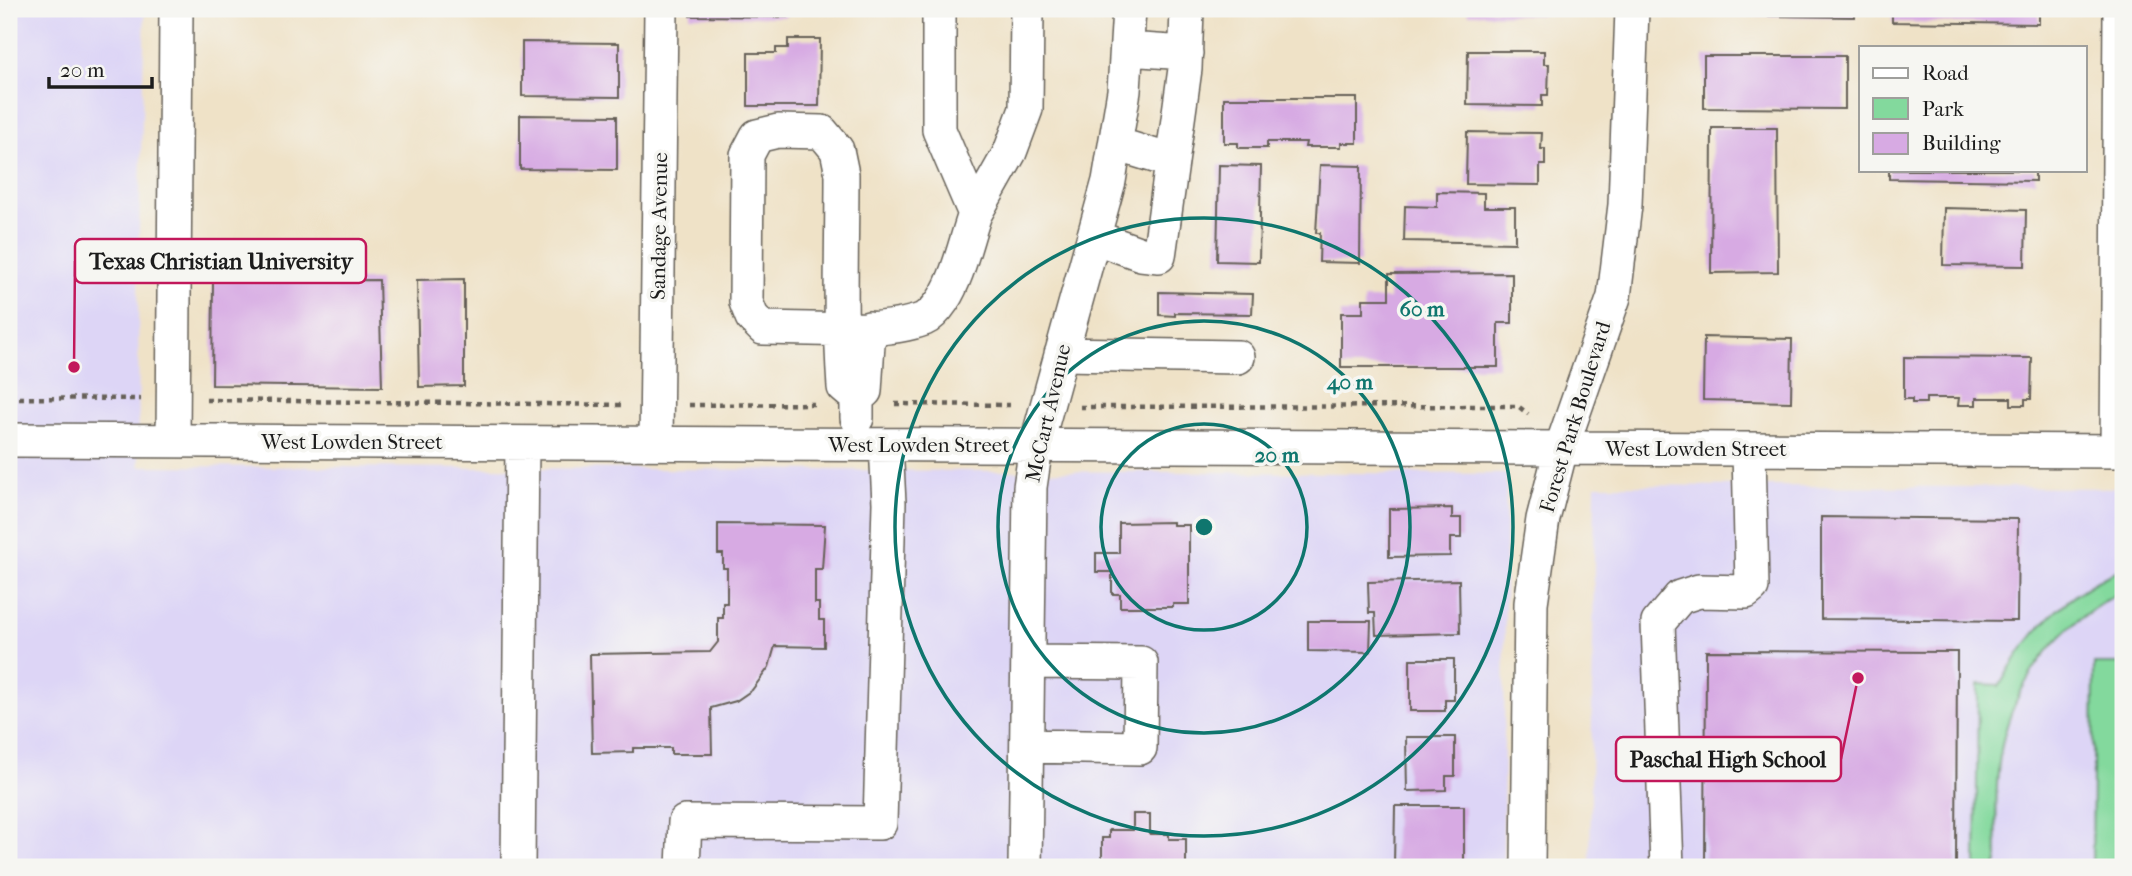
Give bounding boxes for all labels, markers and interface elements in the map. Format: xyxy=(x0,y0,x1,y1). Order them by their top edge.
scale bar xyxy=(49,46,152,90)
legend xyxy=(1859,46,2086,172)
text: 20 m xyxy=(60,58,105,82)
text: Road xyxy=(1922,61,1969,85)
text: Park xyxy=(1922,97,1964,121)
text: Building xyxy=(1922,131,2001,155)
street label: Sandage Avenue xyxy=(646,152,672,300)
callout: Texas Christian University xyxy=(75,239,366,283)
text: Texas Christian University xyxy=(88,248,355,275)
text: 60 m xyxy=(1400,297,1445,321)
street label: Forest Park Boulevard xyxy=(1534,318,1616,516)
street label: McCart Avenue xyxy=(1020,342,1076,484)
text: 40 m xyxy=(1326,370,1374,395)
street label: West Lowden Street xyxy=(260,430,443,454)
street label: West Lowden Street xyxy=(827,433,1010,457)
street label: West Lowden Street xyxy=(1604,437,1787,461)
text: 20 m xyxy=(1255,443,1300,467)
centre of rings xyxy=(1192,515,1216,539)
callout: Paschal High School xyxy=(1616,737,1841,781)
text: Paschal High School xyxy=(1630,746,1827,773)

